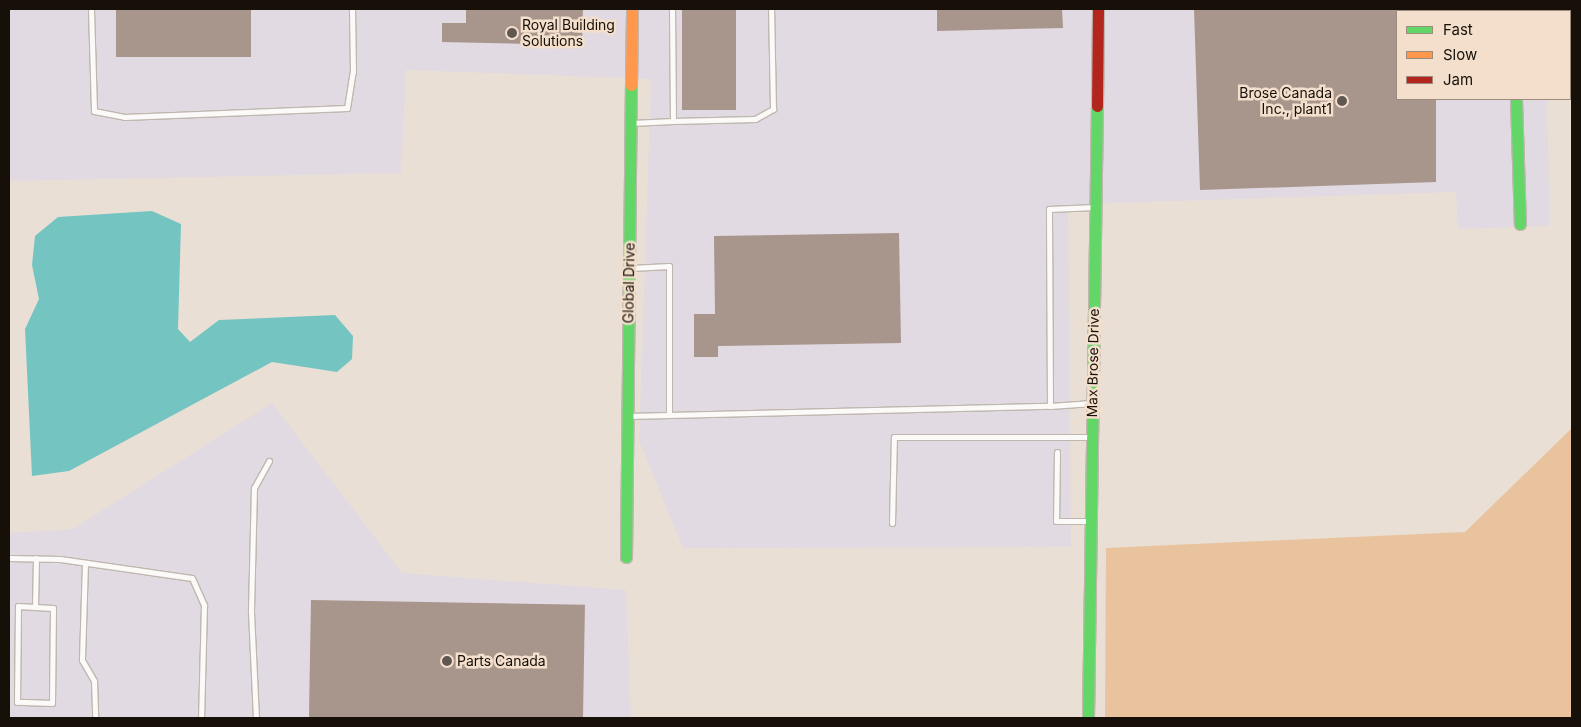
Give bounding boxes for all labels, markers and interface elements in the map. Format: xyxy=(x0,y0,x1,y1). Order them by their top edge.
legend xyxy=(1396,10,1571,100)
place label: Royal Building Solutions xyxy=(522,17,615,49)
text: Fast xyxy=(1443,20,1473,39)
marker: Royal Building Solutions xyxy=(506,27,518,39)
text: Slow xyxy=(1443,45,1477,64)
text: Jam xyxy=(1443,70,1473,89)
place label: Brose Canada Inc., plant1 xyxy=(1239,85,1332,118)
marker: Brose Canada Inc., plant1 xyxy=(1336,95,1348,107)
street label: Global Drive xyxy=(620,242,638,324)
street label: Max Brose Drive xyxy=(1084,308,1102,418)
place label: Parts Canada xyxy=(457,653,546,669)
marker: Parts Canada xyxy=(441,655,453,667)

